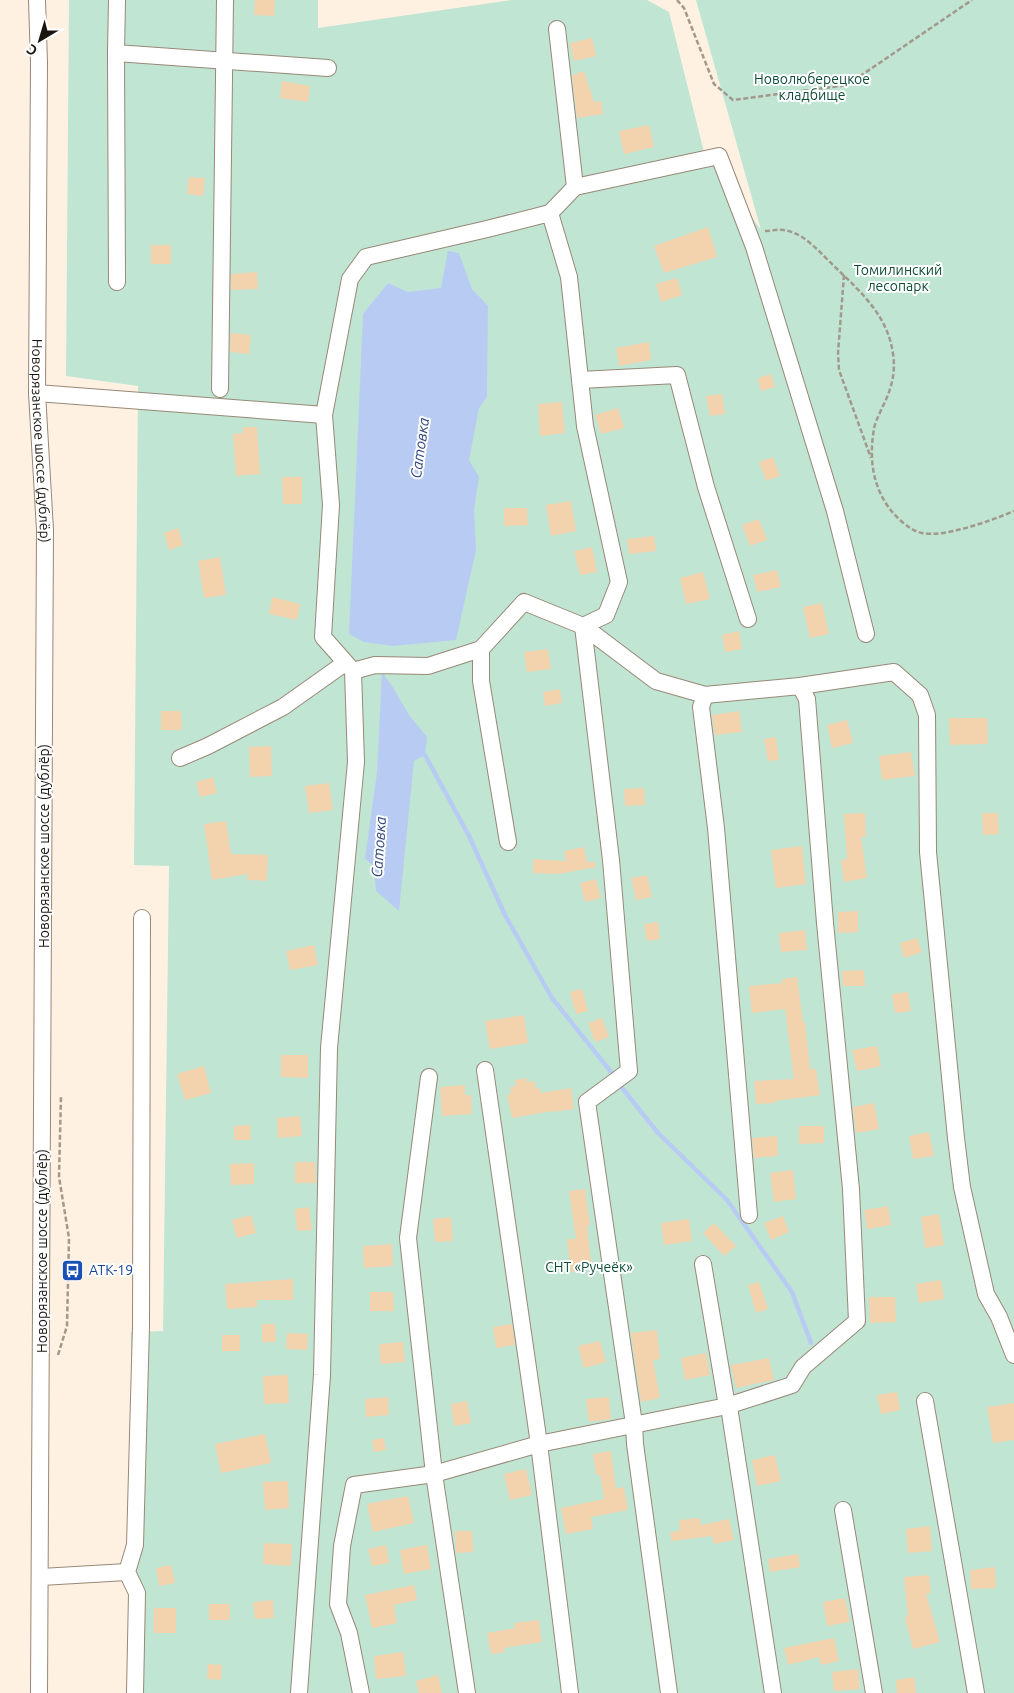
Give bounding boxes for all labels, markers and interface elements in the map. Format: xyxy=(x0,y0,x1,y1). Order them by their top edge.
north arrow xyxy=(15,15,65,65)
text: С xyxy=(24,41,40,59)
park label: Новолюберецкое кладбище xyxy=(754,71,870,103)
park label: Томилинский лесопарк xyxy=(854,262,942,294)
street label: Новорязанское шоссе (дублёр) xyxy=(29,339,53,543)
water label: Сатовка xyxy=(407,416,432,479)
street label: Новорязанское шоссе (дублёр) xyxy=(36,744,52,948)
water label: Сатовка xyxy=(368,816,389,878)
street label: Новорязанское шоссе (дублёр) xyxy=(34,1149,50,1353)
bus stop icon: АТК-19 xyxy=(61,1258,85,1282)
park label: СНТ «Ручеёк» xyxy=(545,1259,633,1275)
place label: АТК-19 xyxy=(89,1262,133,1278)

